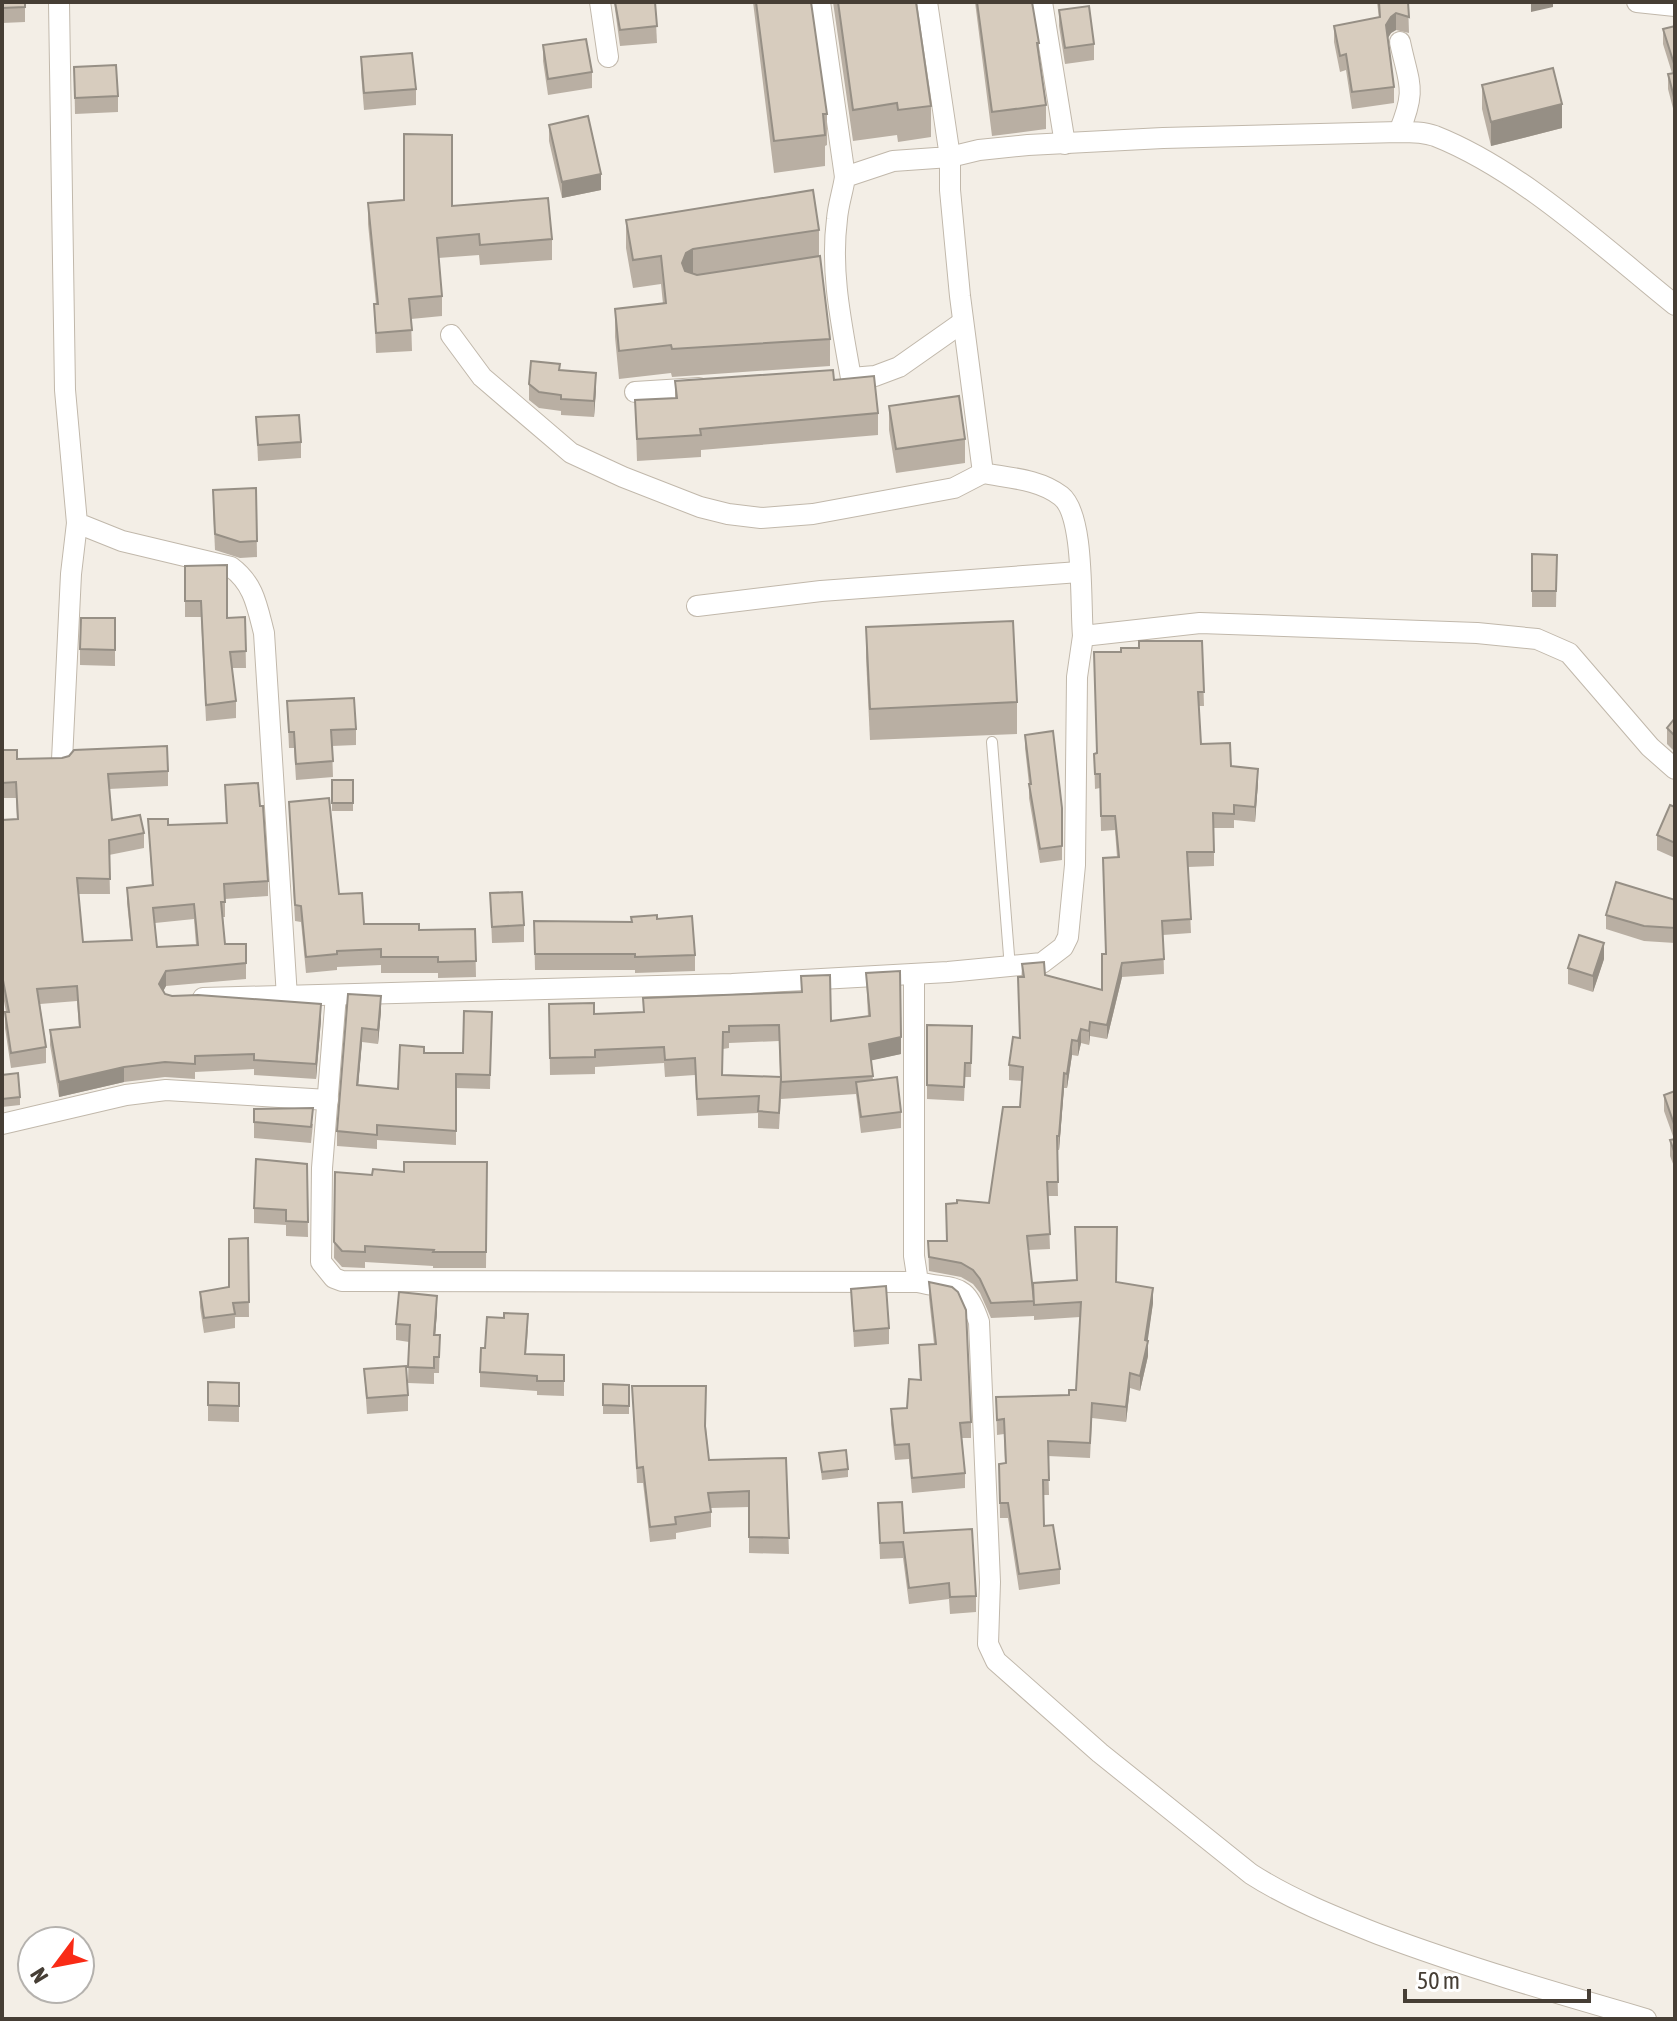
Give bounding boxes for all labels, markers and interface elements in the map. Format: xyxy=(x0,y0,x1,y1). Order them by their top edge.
north arrow xyxy=(16,1925,96,2005)
scale bar xyxy=(1405,1953,1589,2003)
text: N xyxy=(25,1963,54,1988)
text: 50 m xyxy=(1417,1967,1460,1994)

